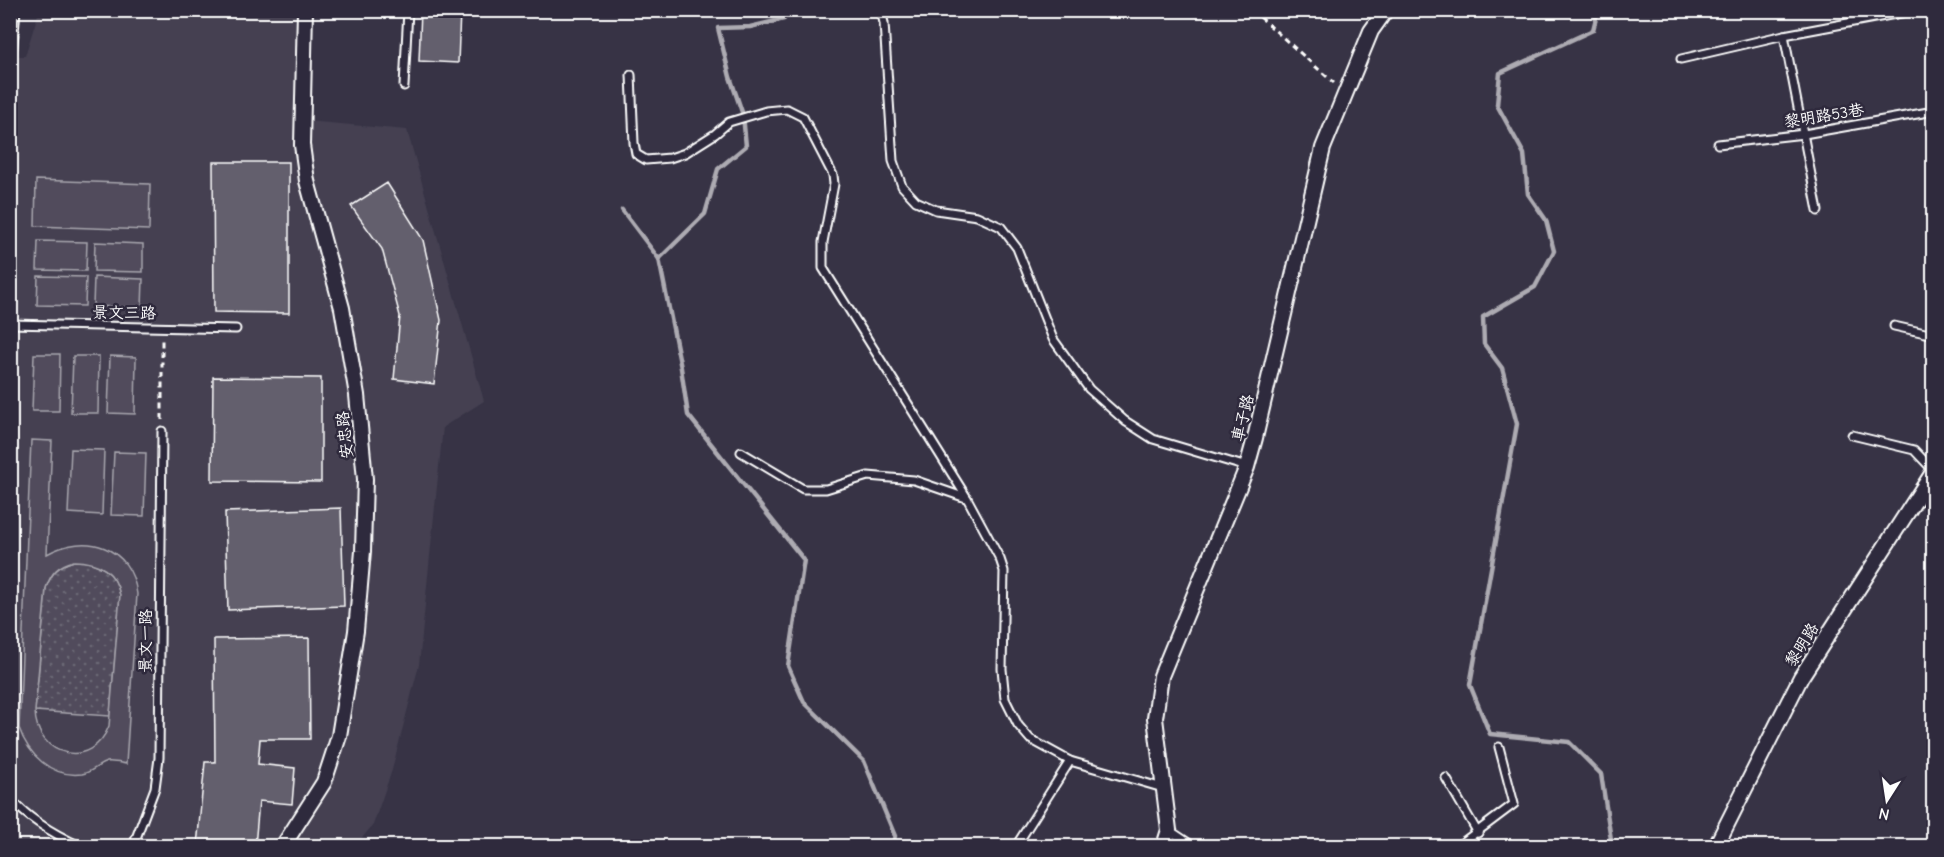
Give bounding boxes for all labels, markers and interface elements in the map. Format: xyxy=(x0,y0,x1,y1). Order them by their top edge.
street label: 黎明路53巷 xyxy=(1783,101,1865,131)
street label: 景文三路 xyxy=(92,303,156,323)
street label: 車子路 xyxy=(1228,393,1258,443)
street label: 安忠路 xyxy=(334,410,356,460)
street label: 景文一路 xyxy=(137,609,155,673)
street label: 黎明路 xyxy=(1782,620,1822,670)
north arrow xyxy=(1857,770,1917,830)
text: N xyxy=(1877,804,1891,824)

